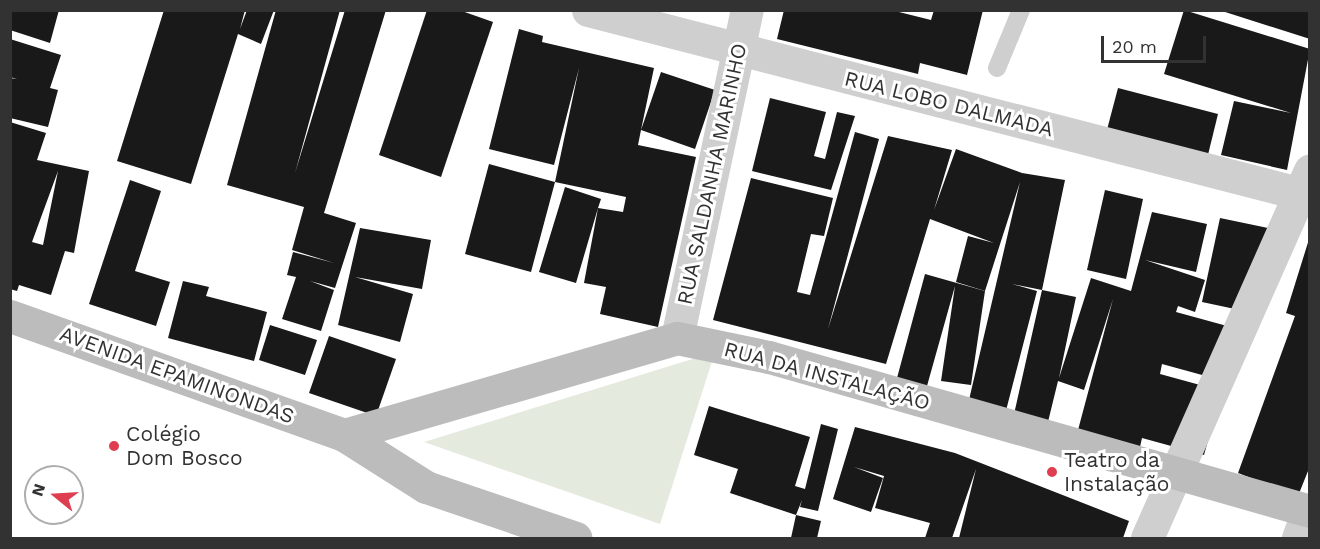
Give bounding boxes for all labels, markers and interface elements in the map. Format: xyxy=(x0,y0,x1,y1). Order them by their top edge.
scale bar xyxy=(1104,24,1209,62)
text: 20 m xyxy=(1112,36,1157,57)
street label: RUA SALDANHA MARINHO xyxy=(672,40,752,308)
street label: RUA LOBO DALMADA xyxy=(842,66,1056,142)
street label: AVENIDA EPAMINONDAS xyxy=(56,321,298,429)
street label: RUA DA INSTALAÇÃO xyxy=(721,336,933,416)
place label: Colégio Dom Bosco xyxy=(126,421,243,471)
marker: Colégio Dom Bosco xyxy=(107,439,121,453)
place label: Teatro da Instalação xyxy=(1064,447,1169,497)
north arrow xyxy=(24,465,84,525)
marker: Teatro da Instalação xyxy=(1045,465,1059,479)
text: N xyxy=(27,481,49,498)

